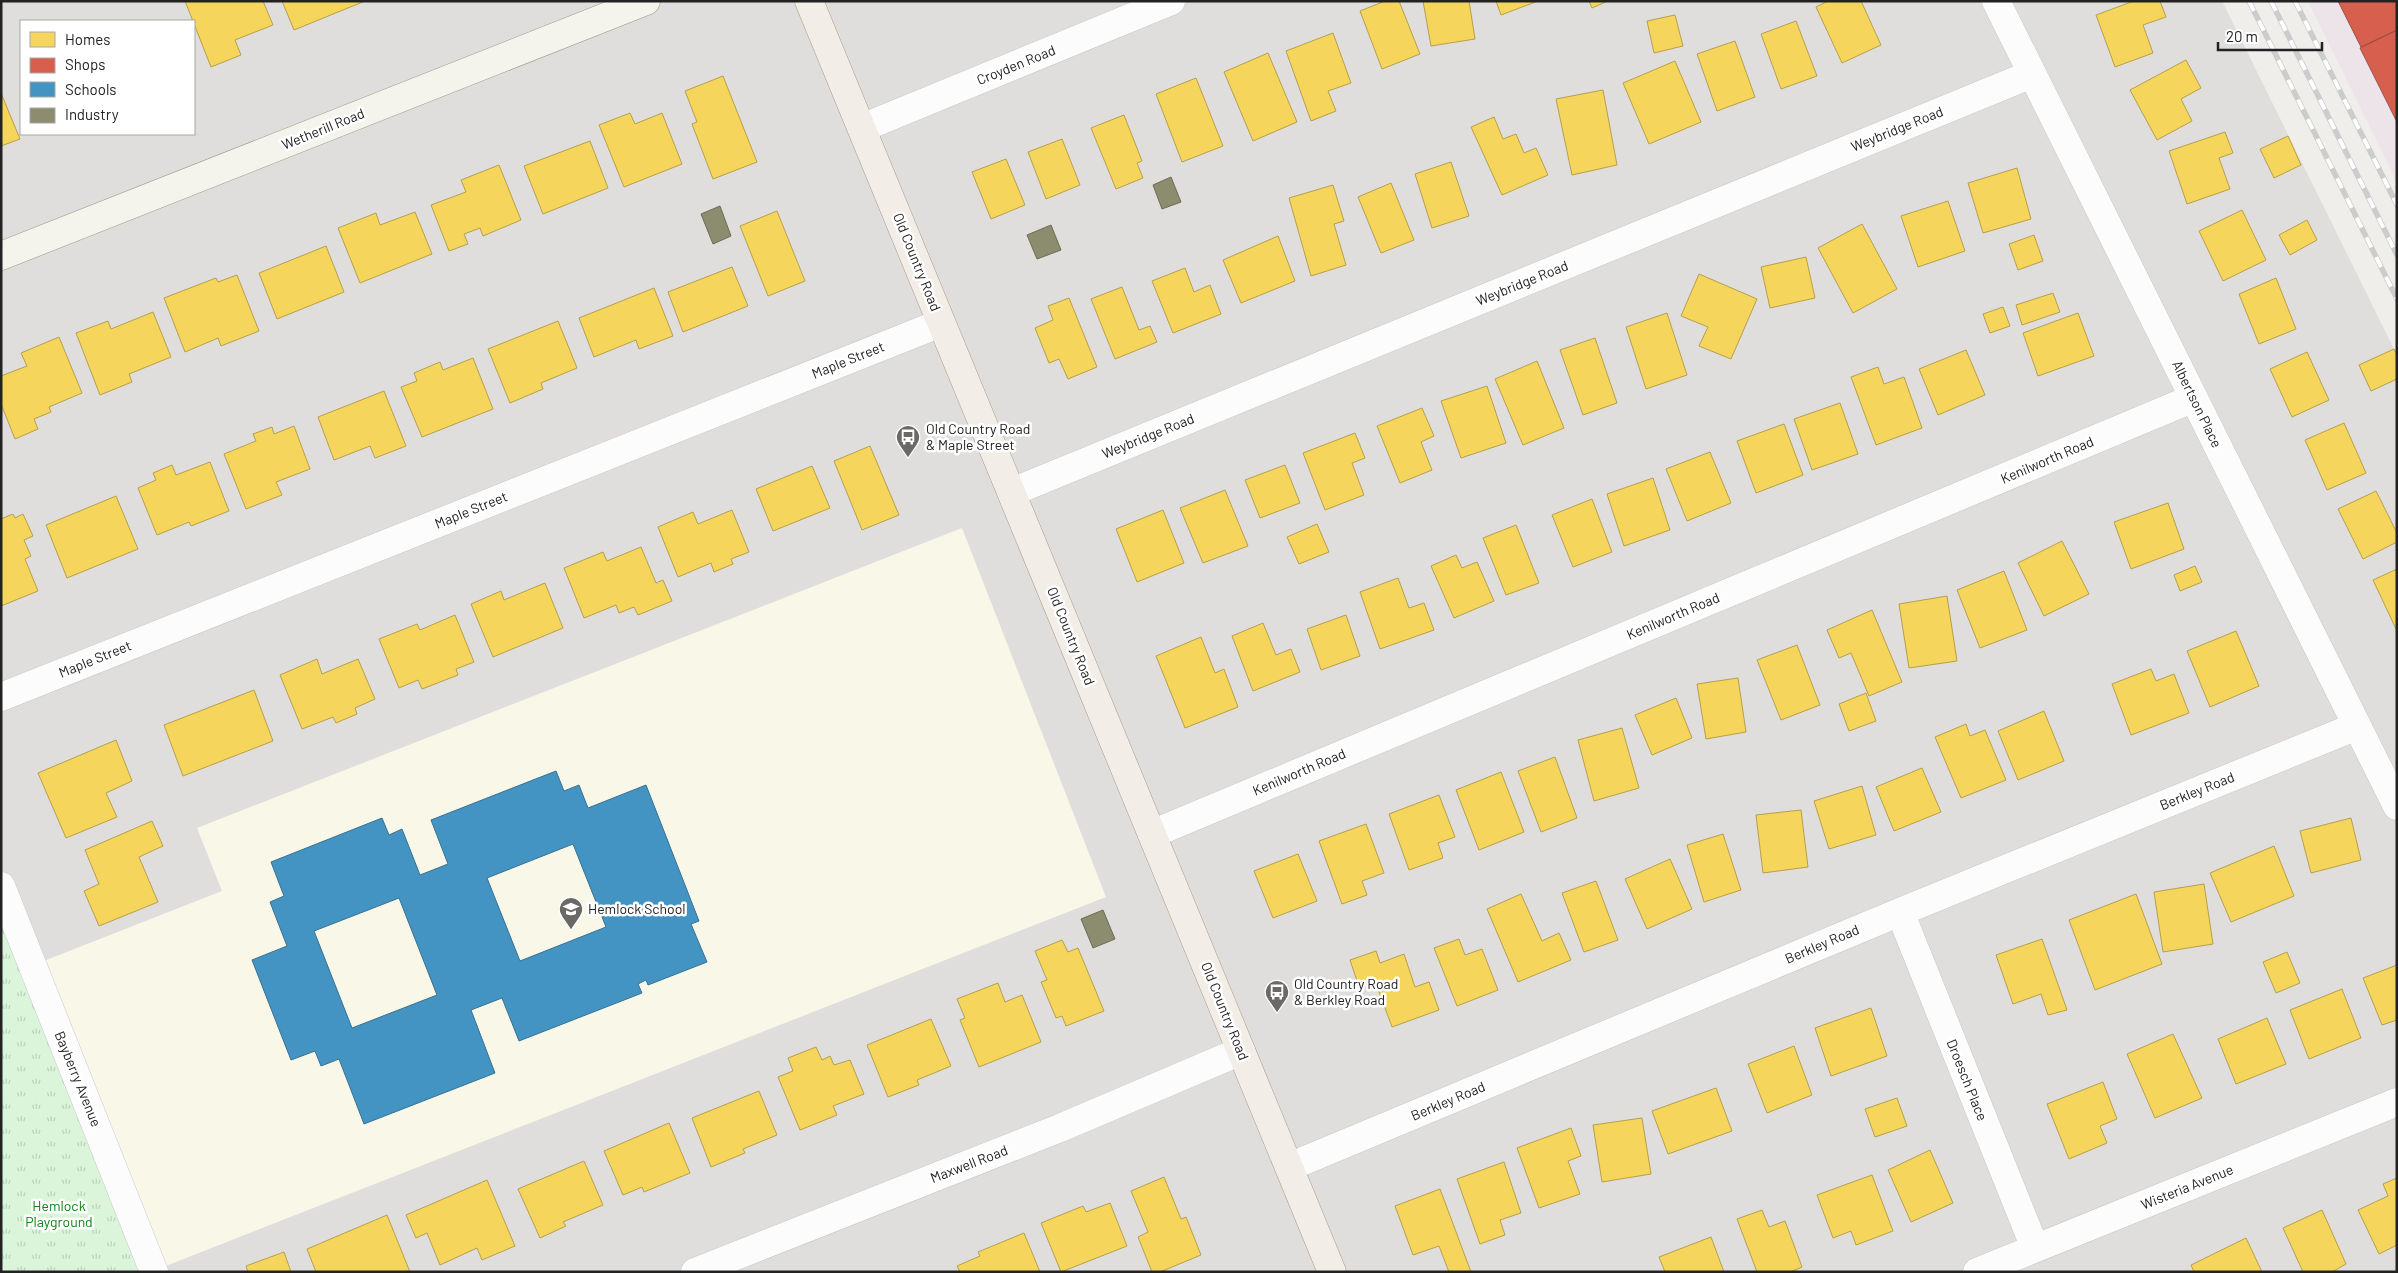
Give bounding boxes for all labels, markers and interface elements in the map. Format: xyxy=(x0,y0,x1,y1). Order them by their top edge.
legend xyxy=(20,20,195,135)
scale bar xyxy=(2218,20,2322,52)
text: 20 m xyxy=(2226,27,2258,45)
text: Homes xyxy=(65,30,110,48)
street label: Croyden Road xyxy=(974,41,1058,88)
text: Shops xyxy=(65,55,105,73)
text: Schools xyxy=(65,80,117,98)
street label: Weybridge Road xyxy=(1848,102,1945,155)
street label: Wetherill Road xyxy=(279,104,367,153)
text: Industry xyxy=(65,105,119,123)
street label: Old Country Road xyxy=(890,210,945,313)
street label: Weybridge Road xyxy=(1473,256,1570,309)
street label: Maple Street xyxy=(809,337,887,382)
street label: Albertson Place xyxy=(2169,357,2226,450)
street label: Weybridge Road xyxy=(1099,409,1196,462)
place label: Old Country Road & Maple Street xyxy=(926,420,1030,453)
bus stop icon: Old Country Road & Maple Street xyxy=(895,424,921,458)
street label: Kenilworth Road xyxy=(1998,432,2096,487)
street label: Maple Street xyxy=(432,487,510,532)
street label: Old Country Road xyxy=(1044,584,1099,687)
street label: Kenilworth Road xyxy=(1624,588,1722,643)
street label: Maple Street xyxy=(56,636,134,681)
street label: Kenilworth Road xyxy=(1250,744,1348,799)
street label: Berkley Road xyxy=(2157,768,2237,813)
school or university icon: Hemlock School xyxy=(558,896,584,930)
place label: Hemlock School xyxy=(588,900,686,917)
street label: Berkley Road xyxy=(1782,920,1862,967)
street label: Old Country Road xyxy=(1198,959,1253,1062)
place label: Old Country Road & Berkley Road xyxy=(1294,975,1398,1008)
bus stop icon: Old Country Road & Berkley Road xyxy=(1264,979,1290,1013)
street label: Bayberry Avenue xyxy=(52,1029,105,1129)
street label: Droesch Place xyxy=(1943,1037,1992,1123)
street label: Berkley Road xyxy=(1408,1077,1488,1124)
street label: Maxwell Road xyxy=(928,1141,1010,1186)
street label: Wisteria Avenue xyxy=(2138,1160,2235,1213)
park label: Hemlock Playground xyxy=(25,1197,93,1230)

